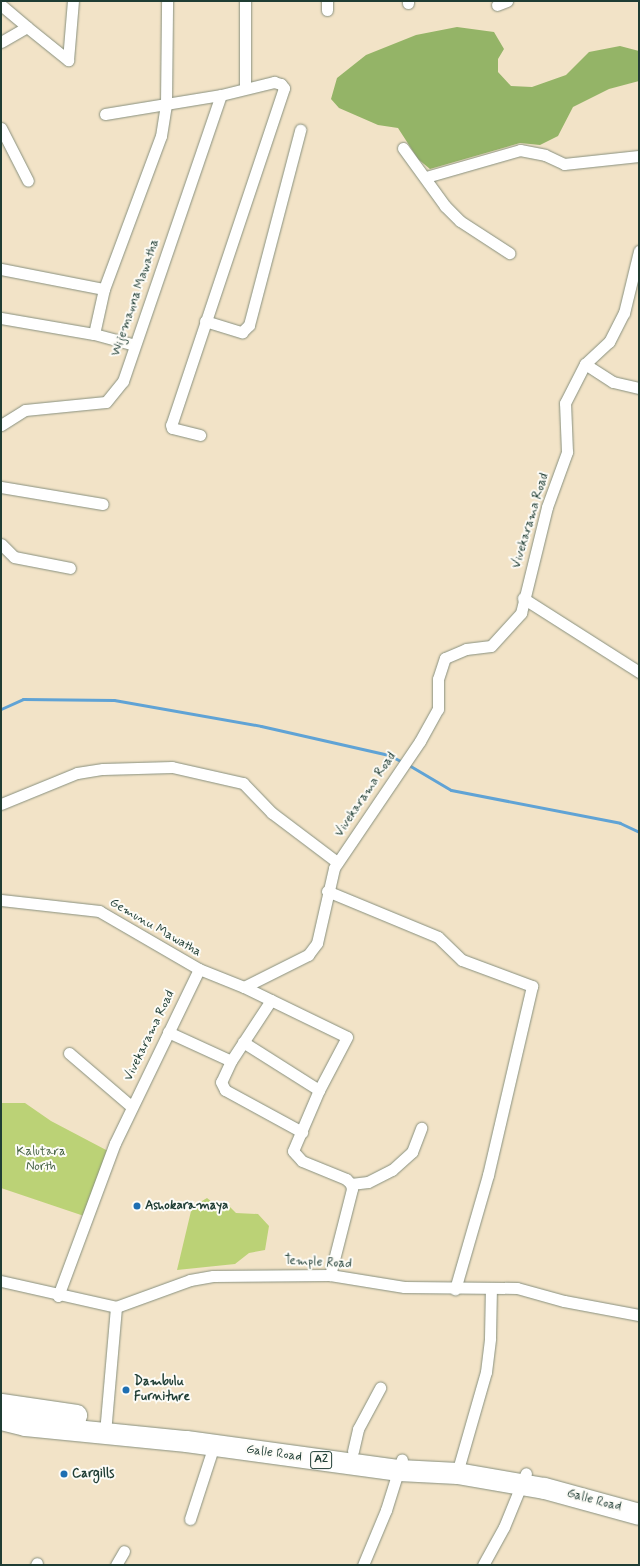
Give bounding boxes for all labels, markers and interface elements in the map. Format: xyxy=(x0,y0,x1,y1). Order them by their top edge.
street label: Wijemanna Mawatha xyxy=(109,238,163,358)
street label: Vivekarama Road xyxy=(509,472,553,570)
street label: Vivekarama Road xyxy=(332,750,400,840)
street label: Gemunu Mawatha xyxy=(106,895,204,961)
street label: Vivekarama Road xyxy=(121,988,179,1084)
park label: Kalutara North xyxy=(16,1145,66,1176)
place label: Ashokaramaya xyxy=(145,1198,228,1214)
marker: Ashokaramaya xyxy=(132,1201,142,1211)
street label: Temple Road xyxy=(284,1253,352,1273)
place label: Dambulu Furniture xyxy=(134,1375,190,1406)
marker: Dambulu Furniture xyxy=(121,1385,131,1395)
street label: Galle Road xyxy=(245,1442,303,1466)
road number: A2 xyxy=(310,1450,332,1470)
place label: Cargills xyxy=(72,1466,114,1482)
marker: Cargills xyxy=(59,1469,69,1479)
street label: Galle Road xyxy=(565,1486,623,1516)

